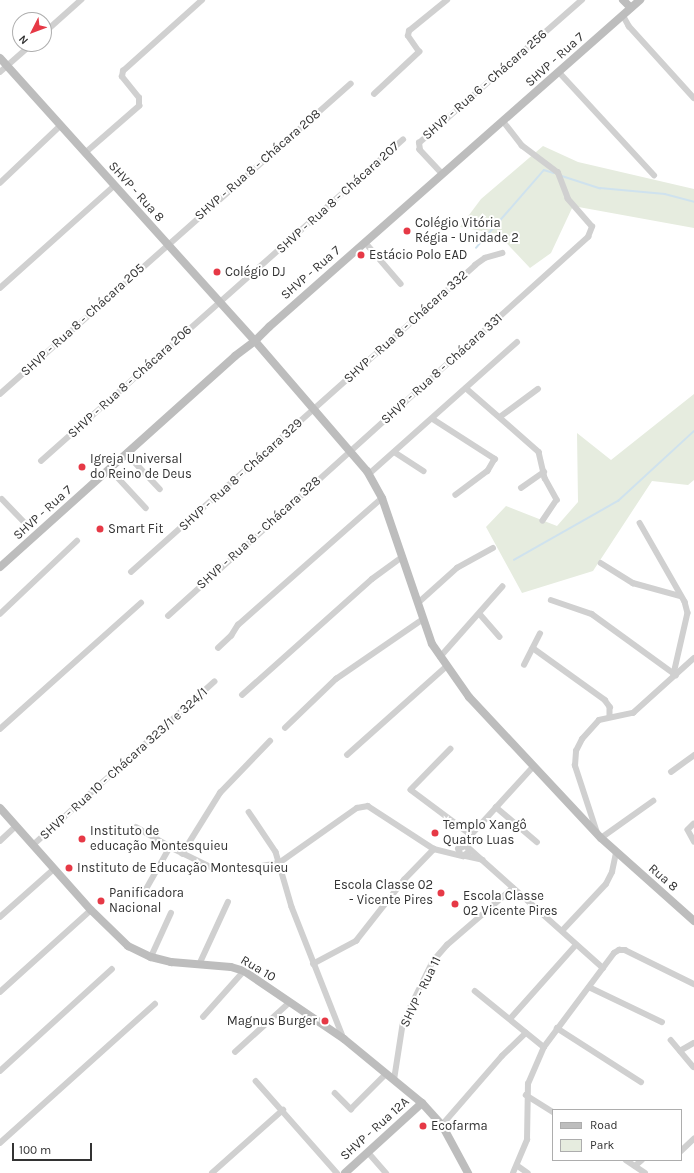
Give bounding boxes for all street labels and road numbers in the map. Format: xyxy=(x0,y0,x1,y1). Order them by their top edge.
street label: SHVP - Rua 6 - Chácara 256 xyxy=(419,27,551,143)
street label: SHVP - Rua 7 xyxy=(522,29,588,91)
street label: SHVP - Rua 8 - Chácara 208 xyxy=(192,106,324,224)
street label: SHVP - Rua 8 - Chácara 207 xyxy=(273,139,403,257)
street label: SHVP - Rua 8 xyxy=(105,159,167,225)
street label: SHVP - Rua 7 xyxy=(278,243,344,303)
street label: SHVP - Rua 8 - Chácara 205 xyxy=(18,260,148,380)
street label: SHVP - Rua 8 - Chácara 332 xyxy=(341,267,471,387)
street label: SHVP - Rua 8 - Chácara 331 xyxy=(378,310,506,428)
street label: SHVP - Rua 8 - Chácara 206 xyxy=(65,322,195,442)
street label: SHVP - Rua 8 - Chácara 329 xyxy=(176,415,306,535)
street label: SHVP - Rua 8 - Chácara 328 xyxy=(194,473,324,593)
street label: SHVP - Rua 7 xyxy=(10,482,76,544)
street label: SHVP - Rua 10 - Chácara 323/1 e 324/1 xyxy=(37,684,211,844)
street label: Rua 8 xyxy=(645,861,681,895)
street label: Rua 10 xyxy=(238,953,278,985)
street label: SHVP - Rua 11 xyxy=(397,954,445,1030)
street label: SHVP - Rua 12A xyxy=(337,1094,413,1164)

